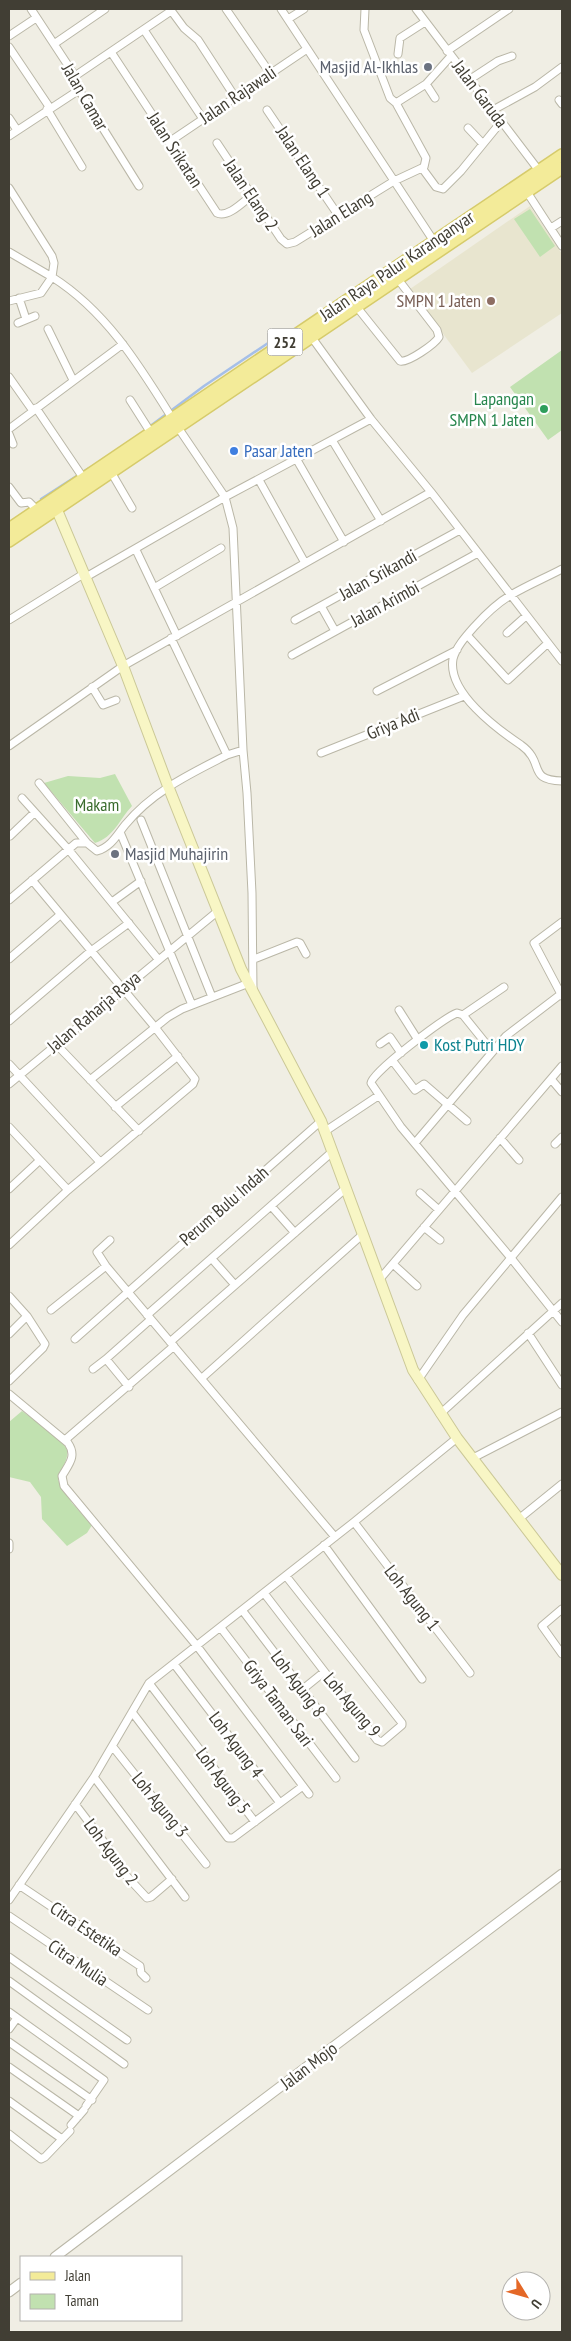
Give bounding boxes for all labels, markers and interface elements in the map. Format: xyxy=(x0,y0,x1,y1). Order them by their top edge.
place label: Masjid Al-Ikhlas xyxy=(320,55,418,78)
street label: Jalan Garuda xyxy=(447,55,513,132)
street label: Jalan Camar xyxy=(57,58,114,134)
street label: Jalan Rajawali xyxy=(194,61,280,129)
marker: Masjid Al-Ikhlas xyxy=(422,61,434,73)
street label: Jalan Srikatan xyxy=(142,107,208,192)
street label: Jalan Elang 1 xyxy=(271,121,336,202)
street label: Jalan Elang 2 xyxy=(219,154,284,235)
street label: Jalan Elang xyxy=(304,185,376,242)
street label: Jalan Raya Palur Karanganyar xyxy=(314,205,478,326)
place label: SMPN 1 Jaten xyxy=(397,289,481,312)
marker: SMPN 1 Jaten xyxy=(485,295,497,307)
road number: 252 xyxy=(268,328,302,356)
place label: Lapangan SMPN 1 Jaten xyxy=(450,387,534,431)
marker: Lapangan SMPN 1 Jaten xyxy=(538,403,550,415)
place label: Pasar Jaten xyxy=(244,439,313,462)
marker: Pasar Jaten xyxy=(228,445,240,457)
street label: Jalan Srikandi xyxy=(334,544,420,606)
street label: Jalan Arimbi xyxy=(346,575,423,632)
street label: Griya Adi xyxy=(363,703,423,745)
park label: Makam xyxy=(75,793,119,816)
place label: Masjid Muhajirin xyxy=(125,842,228,865)
marker: Masjid Muhajirin xyxy=(109,848,121,860)
street label: Jalan Raharja Raya xyxy=(41,966,145,1058)
place label: Kost Putri HDY xyxy=(434,1033,525,1056)
marker: Kost Putri HDY xyxy=(418,1039,430,1051)
street label: Perum Bulu Indah xyxy=(174,1161,273,1251)
street label: Loh Agung 1 xyxy=(380,1560,445,1635)
street label: Loh Agung 8 xyxy=(266,1646,331,1721)
street label: Griya Taman Sari xyxy=(238,1655,319,1751)
street label: Loh Agung 9 xyxy=(319,1668,386,1742)
street label: Loh Agung 4 xyxy=(204,1707,269,1782)
street label: Loh Agung 5 xyxy=(191,1743,256,1818)
street label: Loh Agung 3 xyxy=(127,1767,194,1842)
street label: Loh Agung 2 xyxy=(79,1814,144,1889)
street label: Citra Estetika xyxy=(46,1896,127,1961)
street label: Citra Mulia xyxy=(44,1934,113,1991)
street label: Jalan Mojo xyxy=(275,2037,342,2095)
legend xyxy=(20,2256,182,2321)
text: Jalan xyxy=(64,2266,91,2285)
north arrow xyxy=(501,2271,551,2321)
text: Taman xyxy=(65,2291,99,2310)
text: U xyxy=(527,2296,546,2312)

